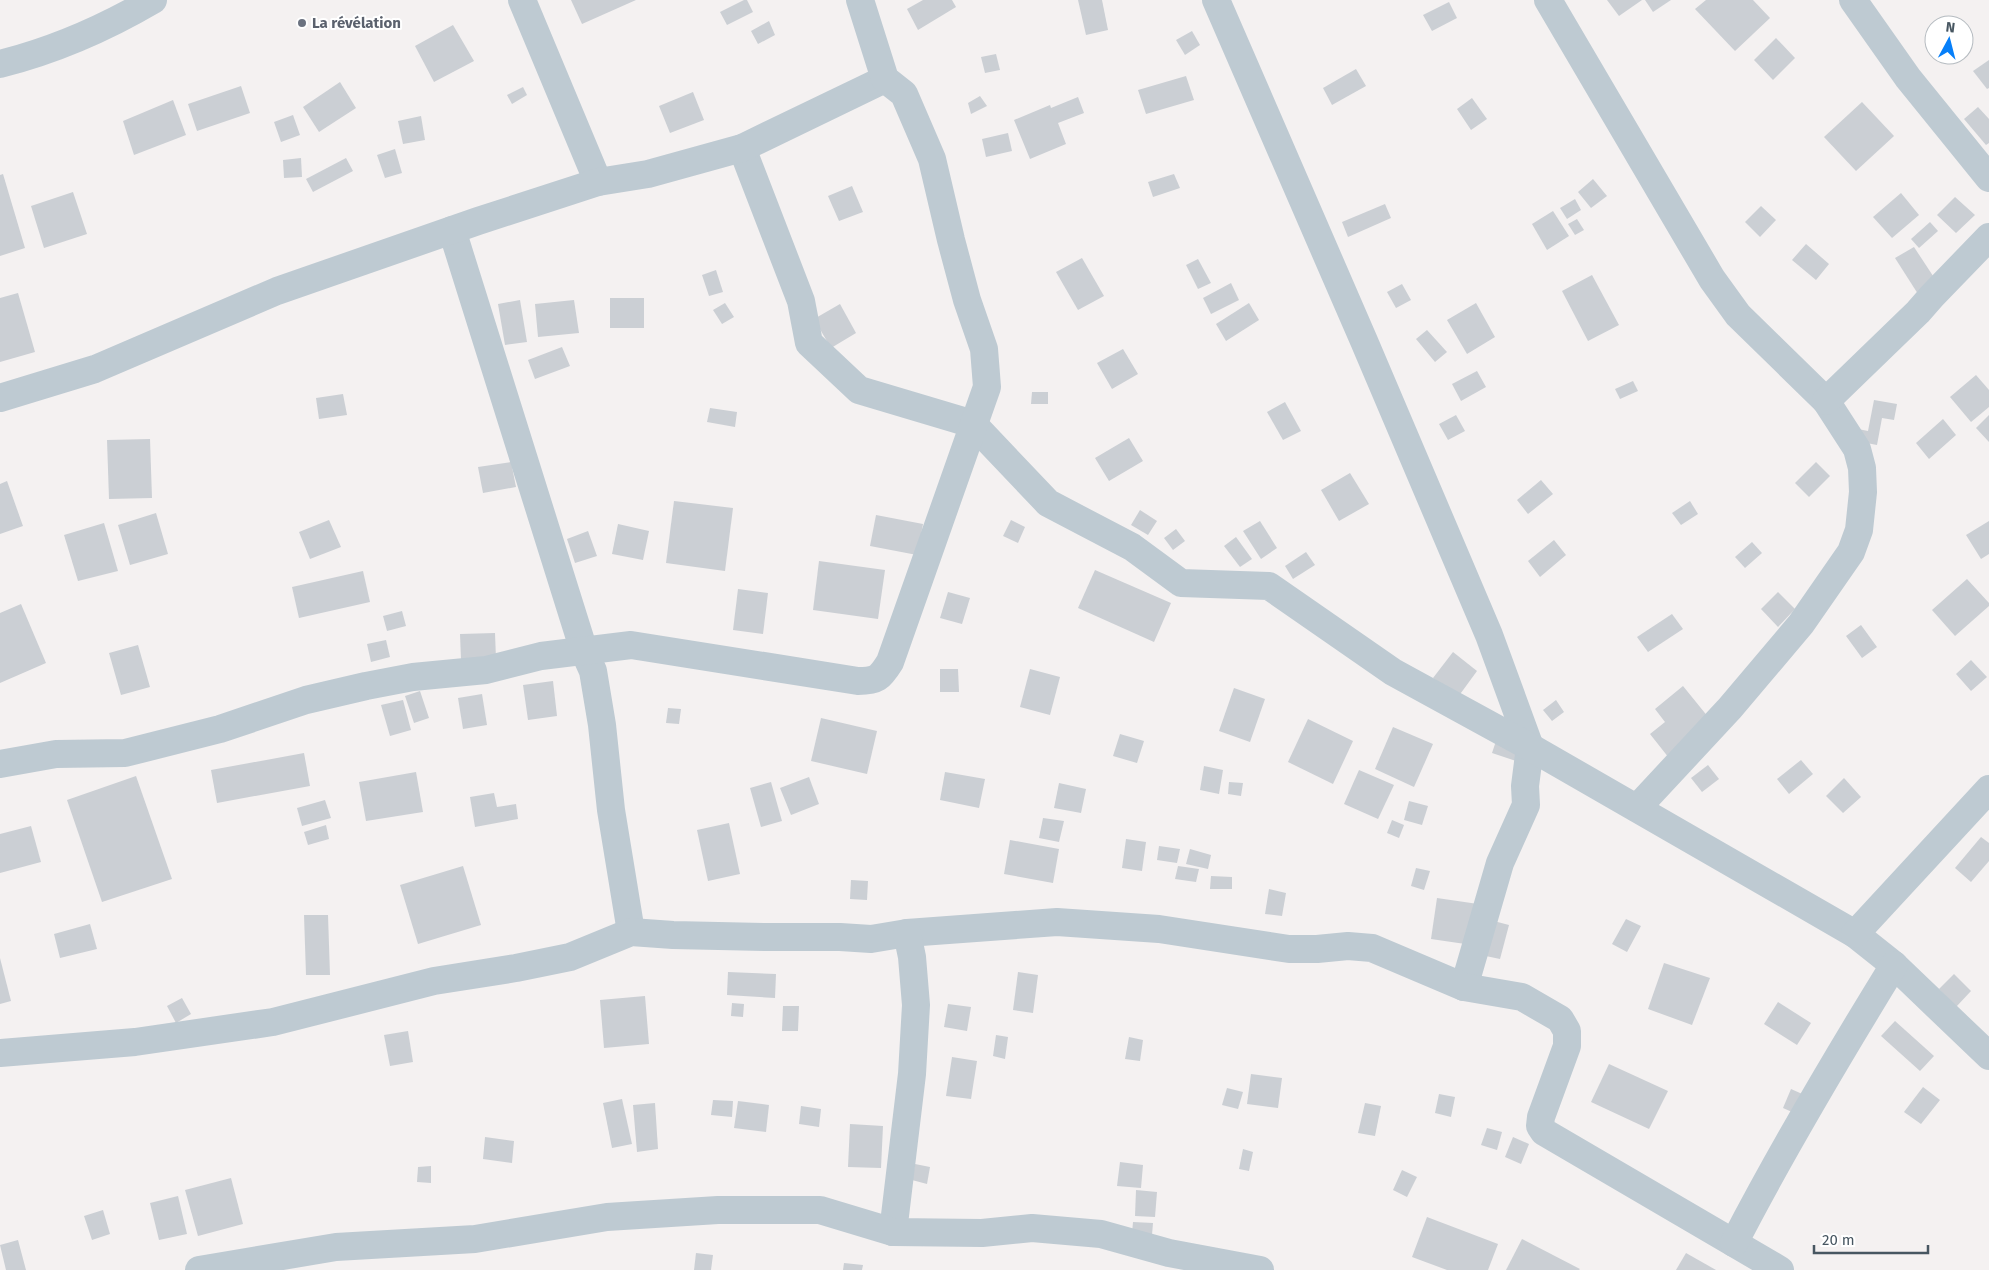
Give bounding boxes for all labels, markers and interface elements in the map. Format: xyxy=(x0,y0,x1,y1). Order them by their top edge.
place label: La révélation xyxy=(312,14,401,32)
north arrow xyxy=(1924,15,1974,65)
marker: La révélation xyxy=(296,17,308,29)
text: N xyxy=(1945,19,1956,37)
scale bar xyxy=(1814,1222,1928,1254)
text: 20 m xyxy=(1822,1231,1855,1249)

